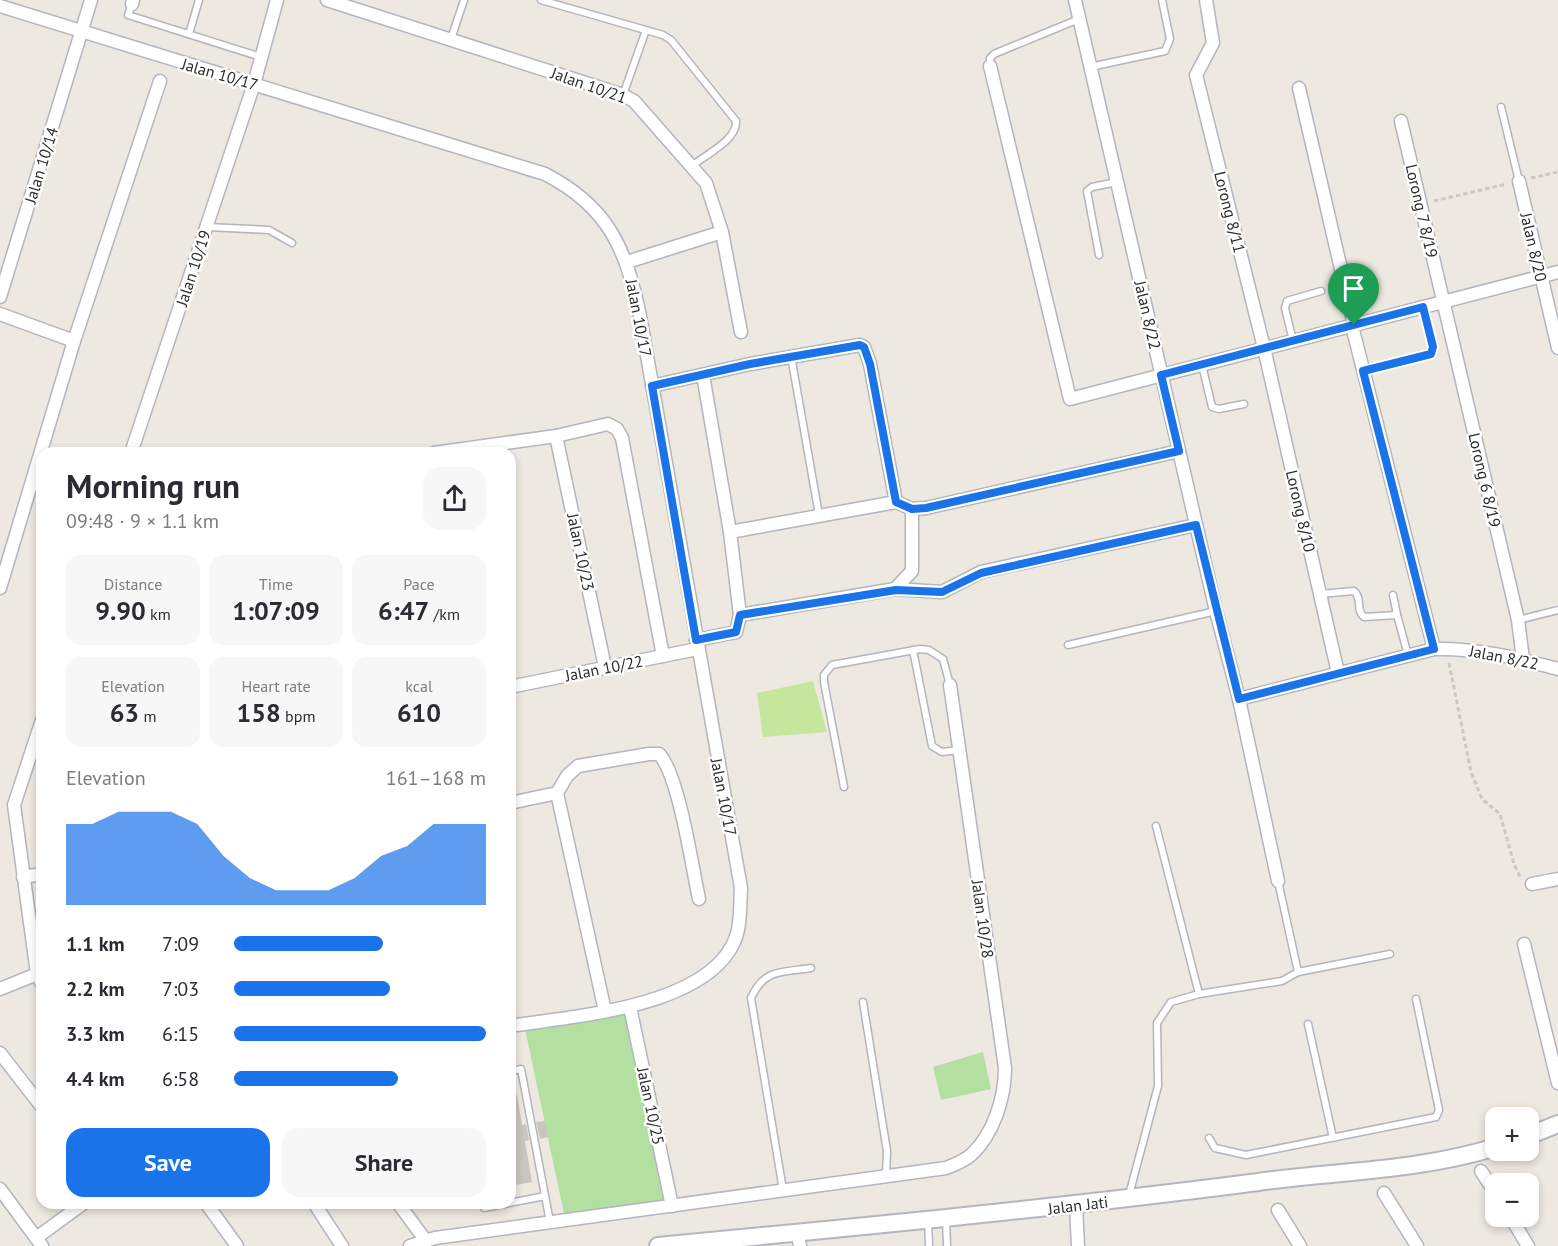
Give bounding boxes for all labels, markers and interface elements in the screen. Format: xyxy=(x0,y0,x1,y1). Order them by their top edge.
street label: Jalan 10/17 xyxy=(178,53,261,94)
street label: Jalan 10/21 xyxy=(548,62,630,107)
street label: Jalan 10/14 xyxy=(20,124,62,207)
street label: Lorong 7 8/19 xyxy=(1402,162,1442,260)
street label: Lorong 8/11 xyxy=(1210,169,1250,255)
street label: Jalan 8/20 xyxy=(1516,210,1552,284)
street label: Jalan 10/19 xyxy=(171,227,215,310)
pin xyxy=(1328,263,1379,325)
icon: arrive xyxy=(1337,272,1370,305)
street label: Jalan 10/17 xyxy=(621,276,656,359)
street label: Jalan 8/22 xyxy=(1130,278,1166,351)
street label: Lorong 6 8/19 xyxy=(1464,431,1506,529)
text: Morning run xyxy=(66,464,240,507)
button: share xyxy=(423,467,486,530)
street label: Lorong 8/10 xyxy=(1282,468,1320,554)
text: 09:48 · 9 × 1.1 km xyxy=(66,508,219,534)
street label: Jalan 10/23 xyxy=(563,510,599,593)
text: Distance xyxy=(104,574,162,594)
text: Time xyxy=(259,574,293,594)
text: Pace xyxy=(403,574,435,594)
text: 9.90 xyxy=(95,594,146,627)
text: 1:07:09 xyxy=(232,594,320,627)
text: 6:47 xyxy=(378,594,429,627)
text: km xyxy=(146,604,171,624)
text: /km xyxy=(429,604,460,624)
street label: Jalan 8/22 xyxy=(1467,640,1540,674)
street label: Jalan 10/22 xyxy=(562,651,645,686)
text: Elevation xyxy=(101,676,165,696)
text: Heart rate xyxy=(241,676,311,696)
text: kcal xyxy=(405,676,433,696)
text: 63 xyxy=(110,696,139,729)
text: 158 xyxy=(237,696,281,729)
text: 610 xyxy=(397,696,441,729)
text: m xyxy=(139,706,156,726)
text: bpm xyxy=(281,706,315,726)
street label: Jalan 10/17 xyxy=(706,755,741,838)
text: Elevation xyxy=(66,765,146,791)
text: 161–168 m xyxy=(386,765,486,791)
street label: Jalan 10/28 xyxy=(967,878,998,959)
text: 1.1 km xyxy=(66,931,125,957)
text: 7:09 xyxy=(162,931,199,957)
text: 2.2 km xyxy=(66,976,125,1002)
text: 7:03 xyxy=(162,976,199,1002)
text: 3.3 km xyxy=(66,1021,125,1047)
text: 6:15 xyxy=(162,1021,199,1047)
street label: Jalan 10/25 xyxy=(633,1064,669,1147)
text: 4.4 km xyxy=(66,1066,125,1092)
text: 6:58 xyxy=(162,1066,199,1092)
map controls xyxy=(1485,1107,1539,1227)
button: + xyxy=(1485,1107,1539,1161)
button: Save xyxy=(66,1128,270,1197)
button: Share xyxy=(282,1128,486,1197)
button: − xyxy=(1485,1173,1539,1227)
street label: Jalan Jati xyxy=(1046,1191,1109,1219)

